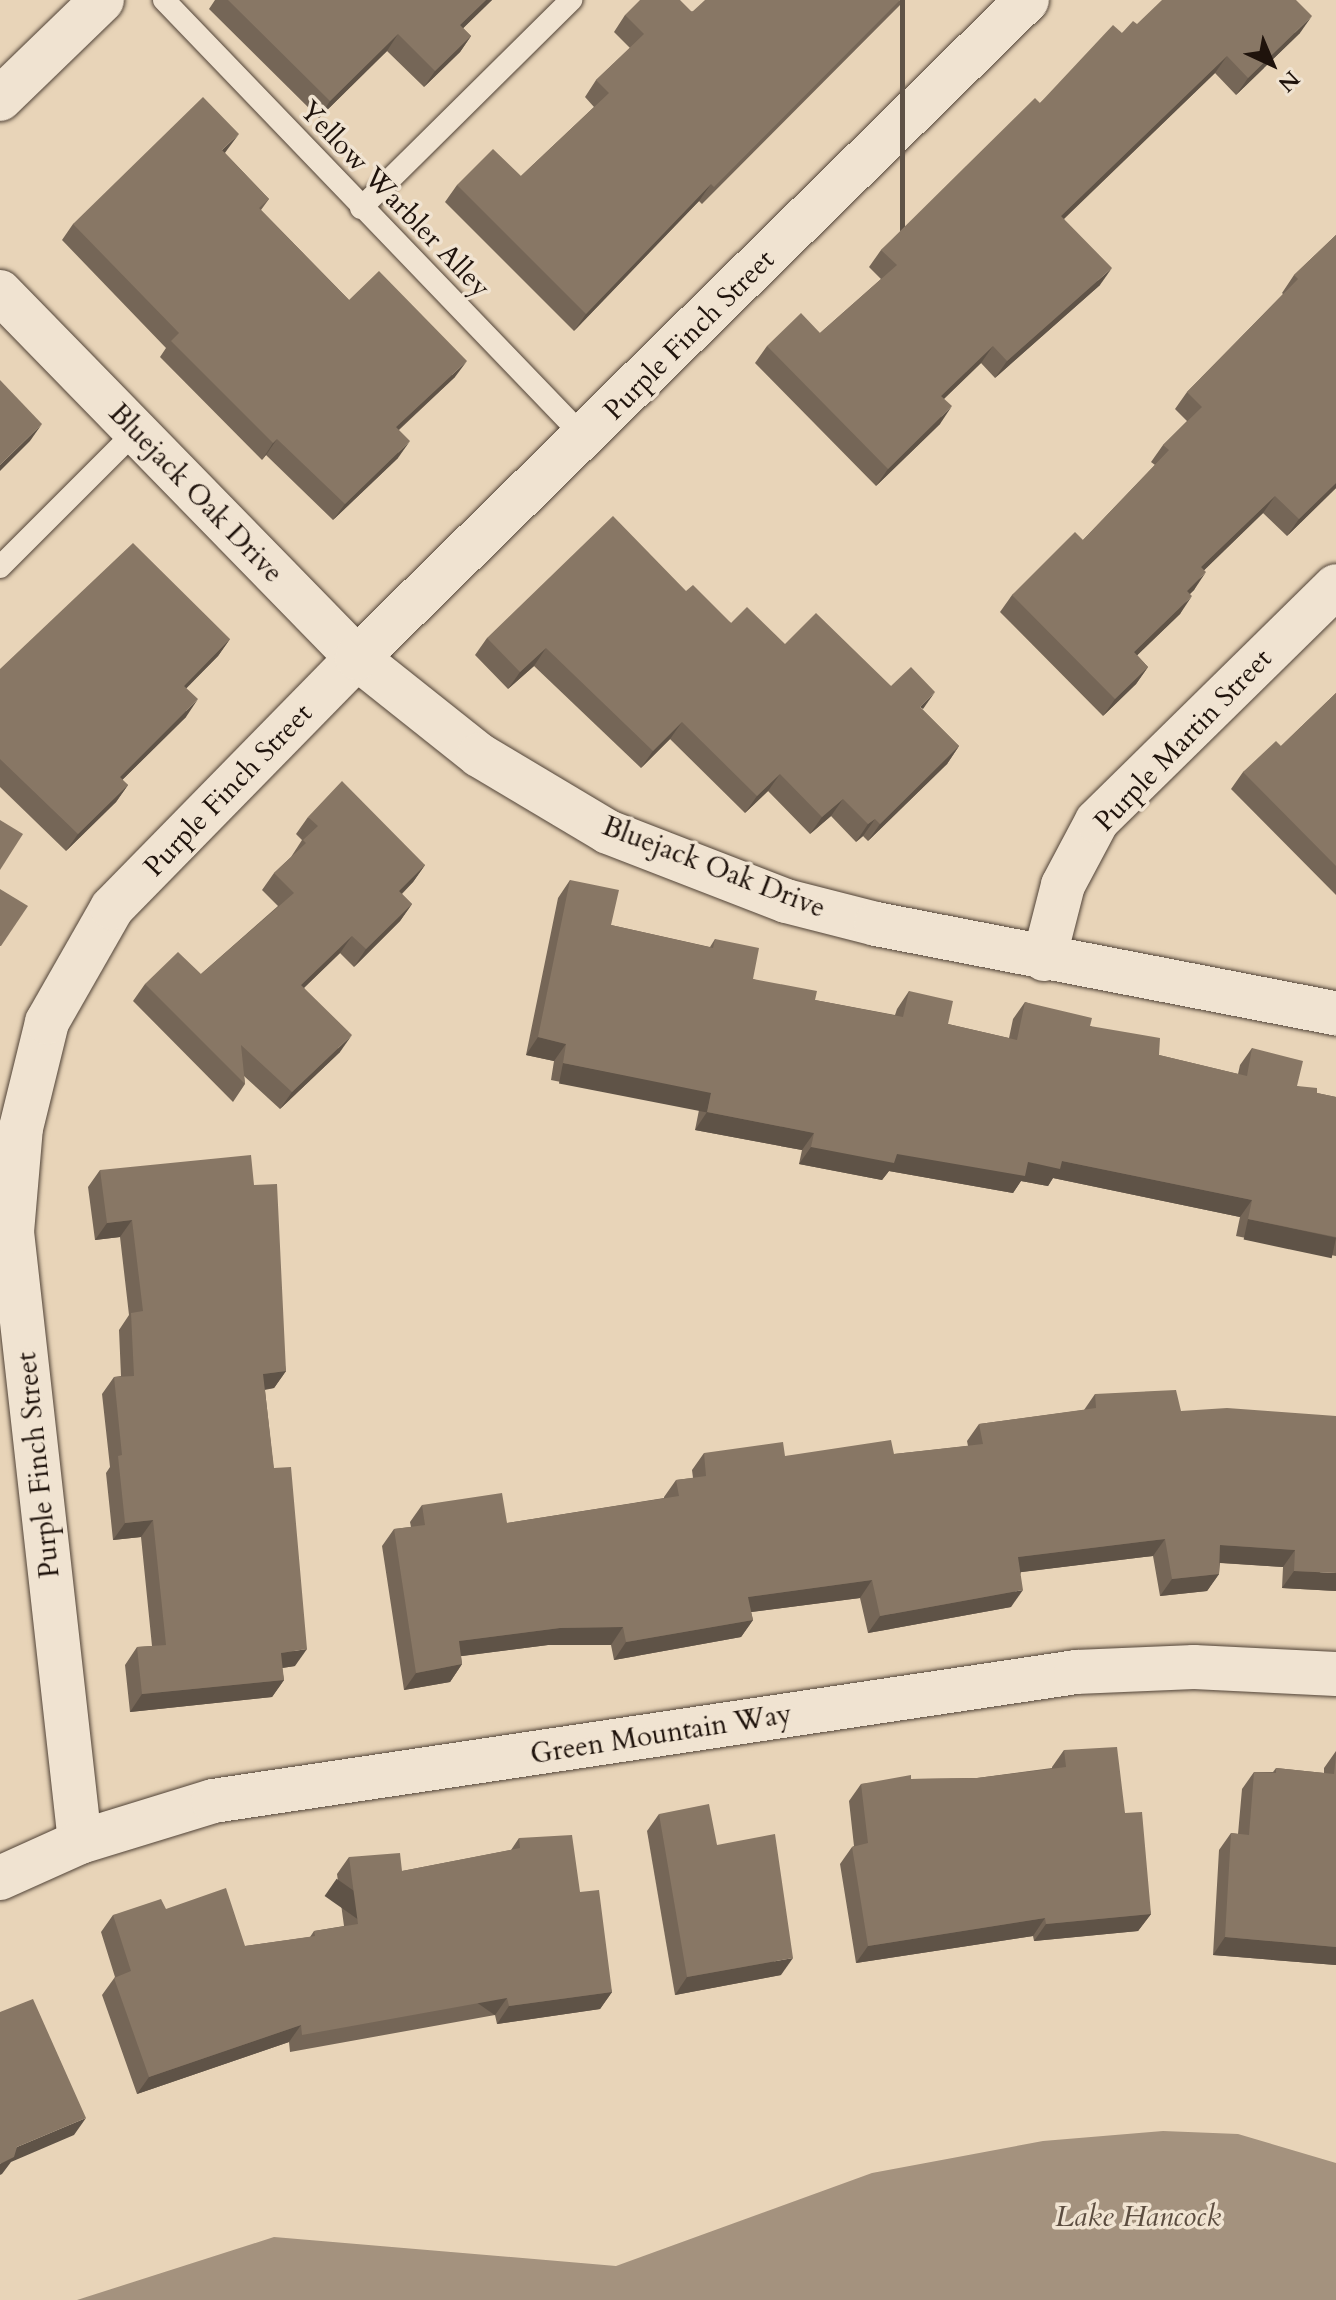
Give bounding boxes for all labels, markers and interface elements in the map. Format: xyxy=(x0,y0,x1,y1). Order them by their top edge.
north arrow xyxy=(1232,24,1312,104)
text: N xyxy=(1271,64,1306,99)
street label: Yellow Warbler Alley xyxy=(292,94,498,304)
street label: Purple Finch Street xyxy=(597,243,781,427)
street label: Bluejack Oak Drive xyxy=(102,396,290,590)
street label: Purple Martin Street xyxy=(1087,642,1279,838)
street label: Purple Finch Street xyxy=(137,697,319,883)
street label: Bluejack Oak Drive xyxy=(598,809,830,925)
street label: Purple Finch Street xyxy=(9,1350,67,1580)
street label: Green Mountain Way xyxy=(528,1697,794,1771)
water label: Lake Hancock xyxy=(1055,2199,1221,2235)

